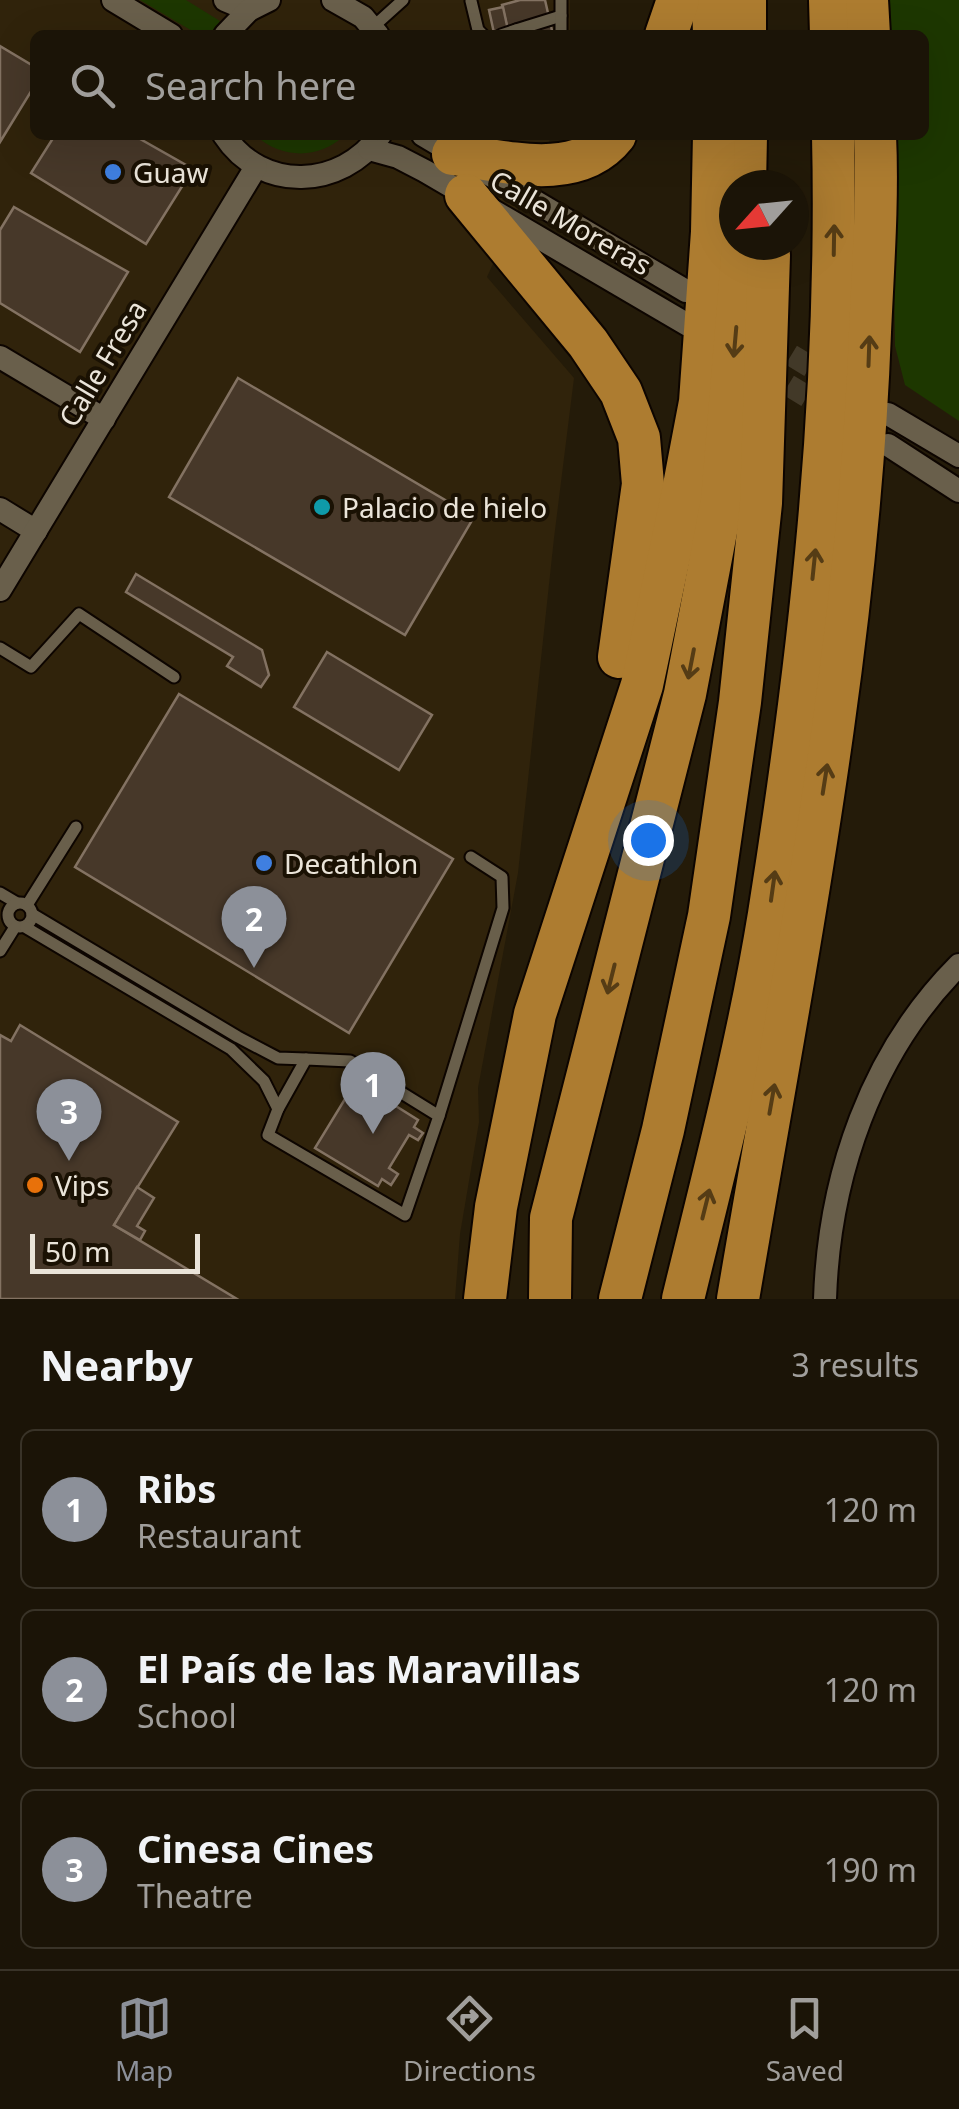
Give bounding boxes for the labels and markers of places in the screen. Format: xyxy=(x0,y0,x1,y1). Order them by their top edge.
place label: Guaw xyxy=(133,153,208,191)
marker: Guaw xyxy=(102,161,124,183)
place label: Palacio de hielo xyxy=(342,488,547,526)
marker: Palacio de hielo xyxy=(311,496,333,518)
place label: Decathlon xyxy=(284,844,418,882)
marker: Decathlon xyxy=(253,852,275,874)
pin: 2 xyxy=(222,886,286,968)
pin: 1 xyxy=(340,1052,406,1134)
pin: 3 xyxy=(36,1078,102,1161)
place label: Vips xyxy=(55,1166,110,1204)
marker: Vips xyxy=(24,1174,46,1196)

